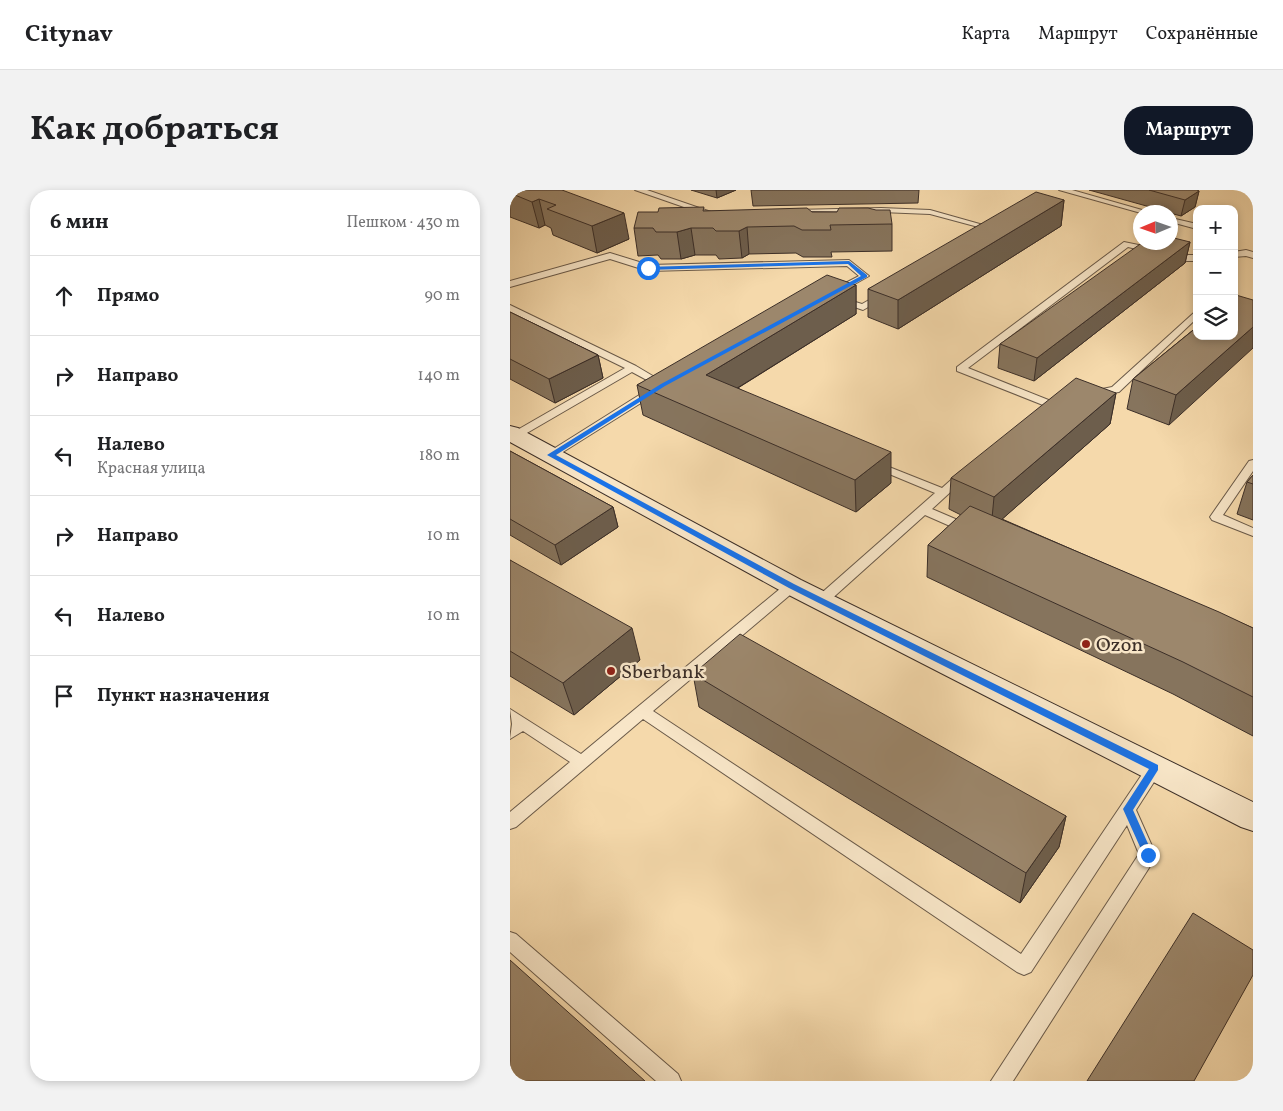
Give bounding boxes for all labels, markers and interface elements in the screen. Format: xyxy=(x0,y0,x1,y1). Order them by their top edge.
text: Citynav xyxy=(25,18,113,52)
text: Карта xyxy=(961,22,1010,47)
text: Маршрут xyxy=(1038,22,1118,47)
text: Сохранённые xyxy=(1146,22,1258,47)
text: Как добраться xyxy=(30,106,279,154)
button: Маршрут xyxy=(1124,106,1253,155)
north arrow xyxy=(1133,205,1178,250)
map controls xyxy=(1193,205,1238,340)
button: + xyxy=(1193,205,1238,250)
text: 6 мин xyxy=(50,208,109,237)
text: Пешком · 430 m xyxy=(346,212,460,234)
button: − xyxy=(1193,250,1238,295)
route start xyxy=(637,257,660,280)
icon: ahead xyxy=(50,282,78,310)
text: Прямо xyxy=(97,283,159,309)
text: 90 m xyxy=(424,285,460,307)
button: layers xyxy=(1193,295,1238,340)
icon: right xyxy=(50,362,78,390)
text: Направо xyxy=(97,363,179,389)
text: 140 m xyxy=(418,365,460,387)
text: Налево xyxy=(97,432,165,458)
icon: left xyxy=(50,442,78,470)
text: 180 m xyxy=(419,445,460,467)
text: Красная улица xyxy=(97,458,205,480)
icon: right xyxy=(50,522,78,550)
text: Направо xyxy=(97,523,179,549)
text: 10 m xyxy=(427,525,460,547)
icon: left xyxy=(50,602,78,630)
text: Налево xyxy=(97,603,165,629)
text: 10 m xyxy=(427,605,460,627)
place label: Ozon xyxy=(1096,632,1143,660)
marker: Ozon xyxy=(1080,638,1092,650)
place label: Sberbank xyxy=(621,659,705,687)
marker: Sberbank xyxy=(605,665,617,677)
icon: arrive xyxy=(50,682,78,710)
text: Пункт назначения xyxy=(97,683,270,709)
route end xyxy=(1137,844,1160,867)

